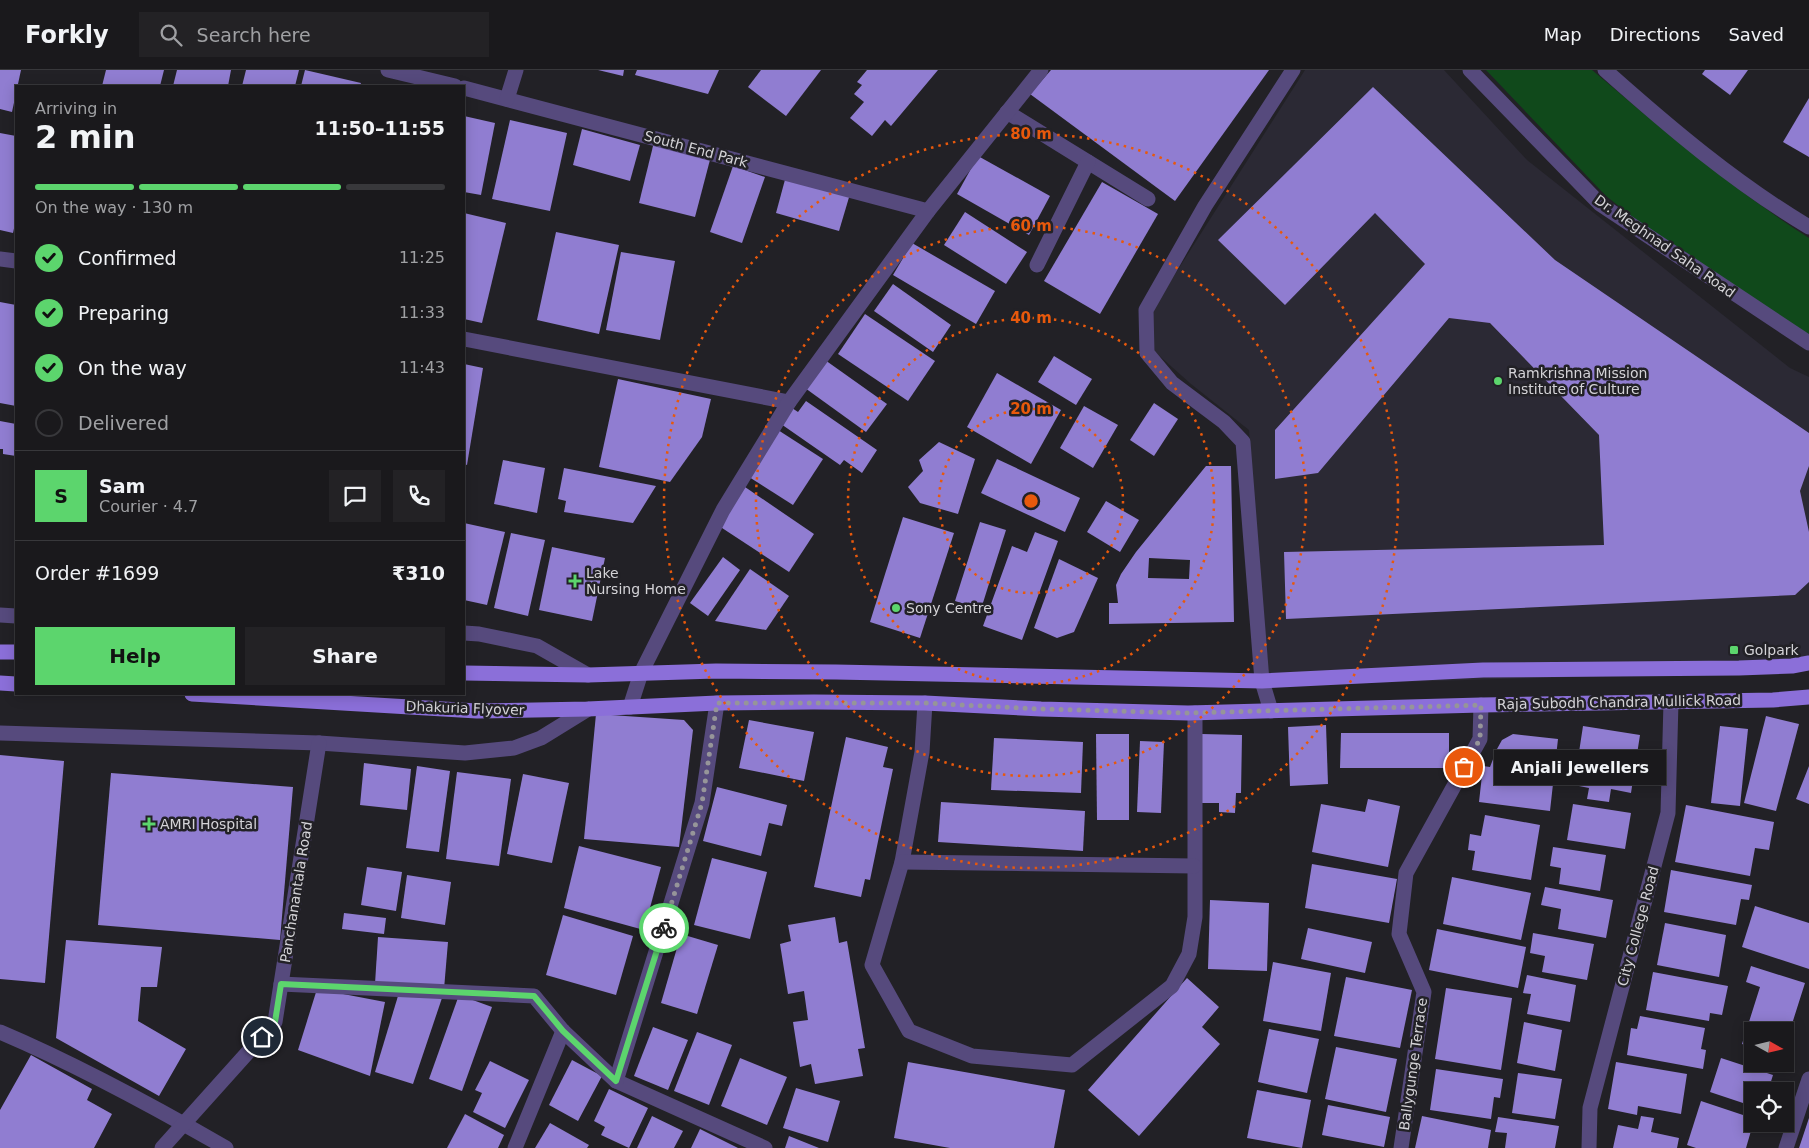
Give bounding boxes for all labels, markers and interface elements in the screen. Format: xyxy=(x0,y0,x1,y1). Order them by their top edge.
search box xyxy=(139,12,489,57)
text: Forkly xyxy=(25,21,109,49)
icon: search xyxy=(157,21,185,49)
text: Search here xyxy=(197,24,311,46)
text: Map xyxy=(1544,24,1582,45)
text: Directions xyxy=(1610,24,1700,45)
text: Saved xyxy=(1728,24,1784,45)
text: Arriving in xyxy=(35,99,117,118)
text: 11:50–11:55 xyxy=(315,117,445,139)
text: 2 min xyxy=(35,118,136,156)
text: 80 m xyxy=(1010,125,1052,143)
street label: South End Park xyxy=(643,127,750,171)
street label: Dr. Meghnad Saha Road xyxy=(1592,191,1738,301)
text: On the way · 130 m xyxy=(35,198,193,217)
text: 60 m xyxy=(1010,217,1052,235)
icon: check xyxy=(35,244,63,272)
text: Confirmed xyxy=(78,247,177,269)
text: 11:25 xyxy=(399,248,445,267)
icon: check xyxy=(35,299,63,327)
text: Preparing xyxy=(78,302,169,324)
text: 11:33 xyxy=(399,303,445,322)
text: 40 m xyxy=(1010,309,1052,327)
icon: check xyxy=(35,354,63,382)
text: On the way xyxy=(78,357,187,379)
text: 11:43 xyxy=(399,358,445,377)
place label: Ramkrishna Mission Institute of Culture xyxy=(1508,365,1647,397)
marker: Ramkrishna Mission Institute of Culture xyxy=(1492,375,1504,387)
text: 20 m xyxy=(1010,400,1052,418)
text: Delivered xyxy=(78,412,169,434)
button: chat xyxy=(329,470,381,522)
button: phone xyxy=(393,470,445,522)
text: Sam xyxy=(99,475,145,497)
text: S xyxy=(54,485,68,507)
centre of rings xyxy=(1022,492,1040,510)
text: Courier · 4.7 xyxy=(99,497,198,516)
text: Order #1699 xyxy=(35,562,159,584)
text: ₹310 xyxy=(392,562,445,584)
place label: Lake Nursing Home xyxy=(586,565,686,597)
marker: Lake Nursing Home xyxy=(568,574,582,588)
place label: Sony Centre xyxy=(906,600,992,616)
marker: Sony Centre xyxy=(890,602,902,614)
button: Help xyxy=(35,627,235,685)
button: Share xyxy=(245,627,445,685)
place label: Golpark xyxy=(1744,642,1800,658)
marker: Golpark xyxy=(1728,644,1740,656)
street label: Raja Subodh Chandra Mullick Road xyxy=(1497,692,1741,712)
street label: Dhakuria Flyover xyxy=(405,698,525,718)
pin xyxy=(1443,746,1485,788)
callout: Anjali Jewellers xyxy=(1494,750,1666,784)
icon: bag xyxy=(1450,753,1478,781)
text: Anjali Jewellers xyxy=(1511,758,1649,777)
place label: AMRI Hospital xyxy=(160,816,257,832)
marker: AMRI Hospital xyxy=(142,817,156,831)
street label: Panchanantala Road xyxy=(277,820,315,964)
street label: City College Road xyxy=(1614,864,1662,988)
courier xyxy=(639,903,689,953)
icon: bike xyxy=(650,914,678,942)
street label: Ballygunge Terrace xyxy=(1396,997,1430,1131)
pin xyxy=(241,1016,283,1058)
north arrow xyxy=(1744,1022,1794,1072)
map controls xyxy=(1744,1022,1794,1132)
icon: home xyxy=(248,1023,276,1051)
button: locate xyxy=(1744,1082,1794,1132)

